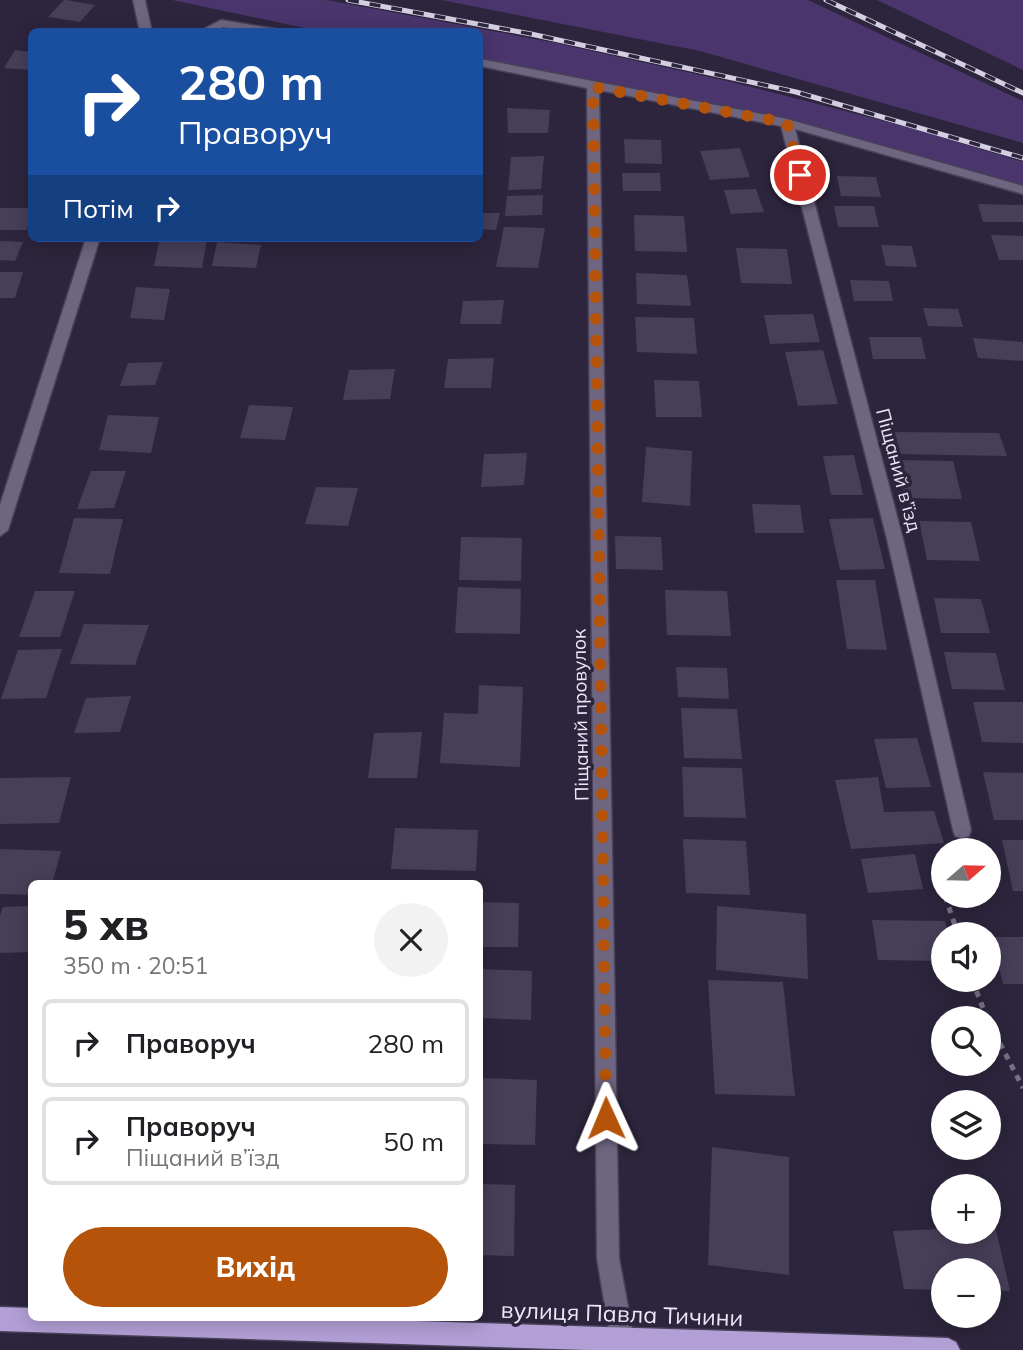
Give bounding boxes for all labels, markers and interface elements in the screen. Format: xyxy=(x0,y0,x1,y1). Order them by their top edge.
text: 280 m xyxy=(178,51,324,112)
icon: right xyxy=(63,56,154,147)
text: Праворуч xyxy=(178,112,333,152)
pin xyxy=(770,145,830,205)
icon: arrive xyxy=(781,156,819,194)
icon: right xyxy=(148,189,186,227)
text: Потім xyxy=(63,192,134,225)
street label: Піщаний в’їзд xyxy=(871,406,927,535)
street label: Піщаний провулок xyxy=(566,628,594,801)
north arrow xyxy=(931,838,1001,908)
map controls xyxy=(931,838,1001,1328)
text: 5 хв xyxy=(63,898,149,951)
button: close xyxy=(374,903,448,977)
button: sound xyxy=(931,922,1001,992)
text: 350 m · 20:51 xyxy=(63,951,208,980)
button: search xyxy=(931,1006,1001,1076)
icon: right xyxy=(67,1024,105,1062)
text: Праворуч xyxy=(126,1027,256,1060)
text: 280 m xyxy=(368,1027,444,1060)
position arrow xyxy=(569,1081,643,1155)
button: layers xyxy=(931,1090,1001,1160)
text: Праворуч xyxy=(126,1110,256,1143)
icon: right xyxy=(67,1122,105,1160)
text: 50 m xyxy=(383,1125,444,1158)
text: Піщаний в’їзд xyxy=(126,1143,280,1172)
button: + xyxy=(931,1174,1001,1244)
button: Вихід xyxy=(63,1227,448,1307)
button: − xyxy=(931,1258,1001,1328)
street label: вулиця Павла Тичини xyxy=(500,1295,744,1332)

